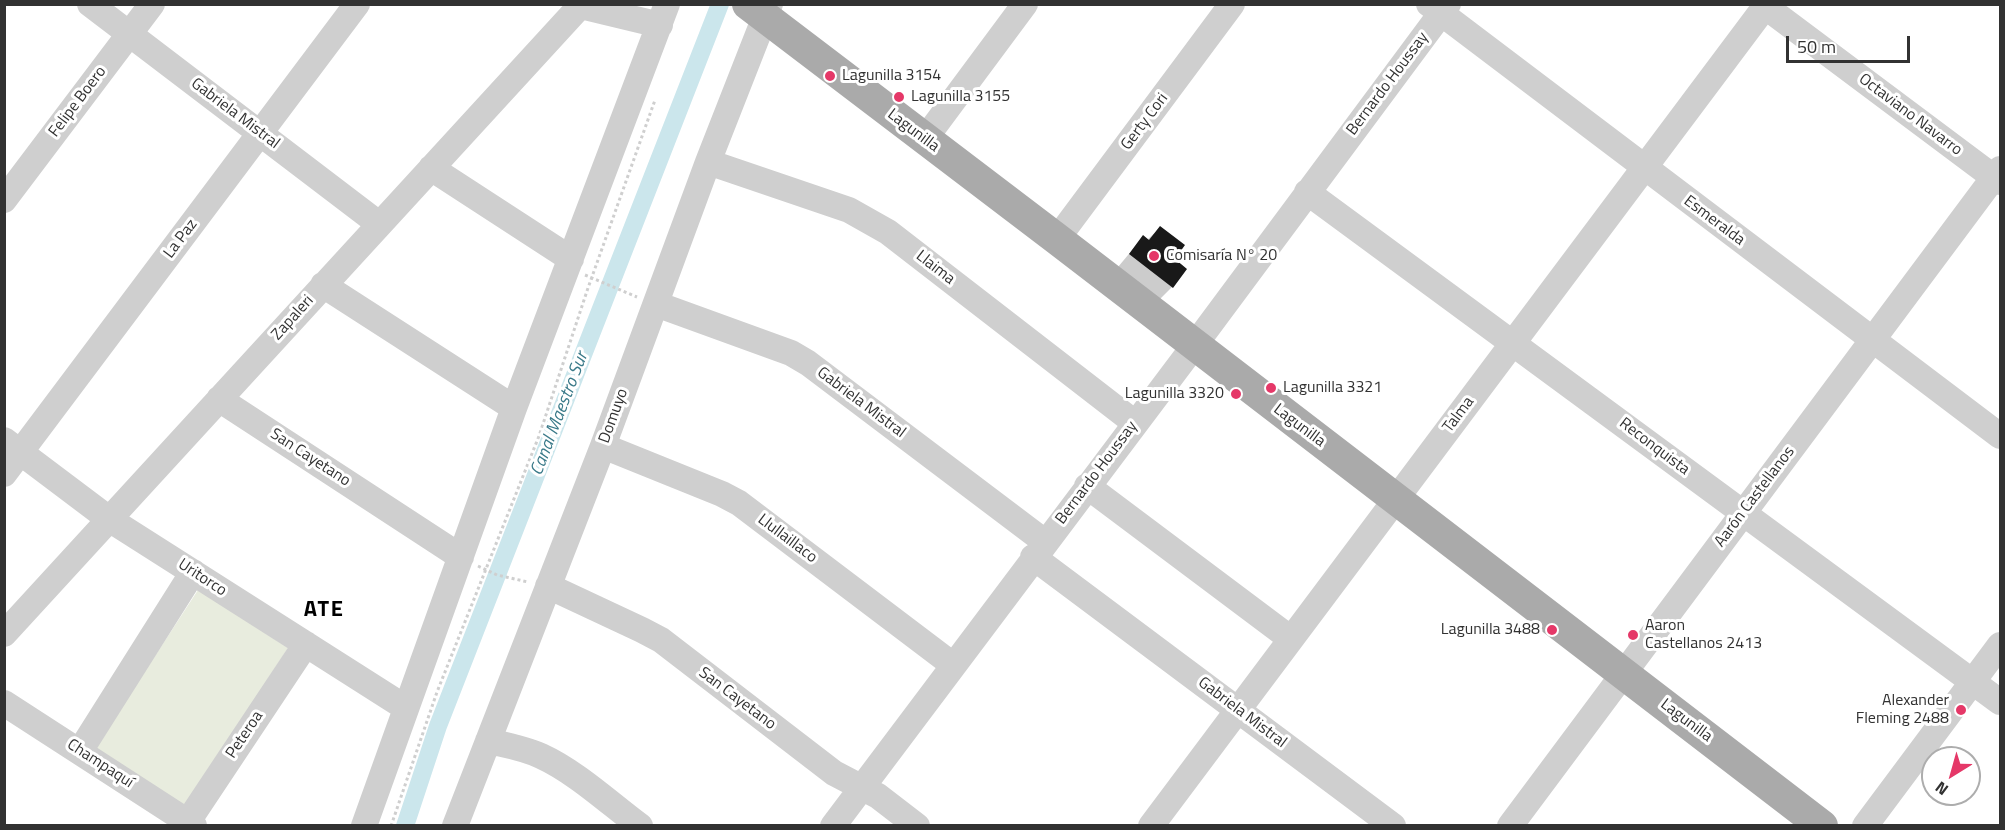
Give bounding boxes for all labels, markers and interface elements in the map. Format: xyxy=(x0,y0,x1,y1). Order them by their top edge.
scale bar xyxy=(1789,24,1914,62)
street label: Bernardo Houssay xyxy=(1343,29,1433,139)
text: 50 m xyxy=(1797,33,1836,60)
street label: Felipe Boero xyxy=(45,63,111,141)
place label: Lagunilla 3154 xyxy=(842,66,941,86)
marker: Lagunilla 3154 xyxy=(823,69,837,83)
street label: Octaviano Navarro xyxy=(1854,70,1966,160)
street label: Gabriela Mistral xyxy=(187,74,283,154)
place label: Lagunilla 3155 xyxy=(911,87,1010,107)
marker: Lagunilla 3155 xyxy=(892,90,906,104)
street label: Gerty Cori xyxy=(1117,90,1173,154)
street label: Lagunilla xyxy=(883,105,943,157)
street label: Esmeralda xyxy=(1680,192,1748,250)
street label: La Paz xyxy=(160,216,202,262)
place label: Comisaría N° 20 xyxy=(1166,246,1277,266)
street label: Llaima xyxy=(912,247,958,289)
marker: Comisaría N° 20 xyxy=(1147,249,1161,263)
street label: Zapaleri xyxy=(268,292,318,344)
water label: Canal Maestro Sur xyxy=(527,349,593,479)
street label: Gabriela Mistral xyxy=(813,363,909,443)
place label: Lagunilla 3321 xyxy=(1283,378,1382,398)
marker: Lagunilla 3321 xyxy=(1264,381,1278,395)
place label: Lagunilla 3320 xyxy=(1125,384,1224,404)
street label: Domuyo xyxy=(595,386,633,446)
marker: Lagunilla 3320 xyxy=(1229,387,1243,401)
street label: Talma xyxy=(1439,393,1479,437)
street label: Lagunilla xyxy=(1269,400,1329,452)
street label: Reconquista xyxy=(1615,414,1693,480)
street label: Bernardo Houssay xyxy=(1052,418,1142,528)
street label: San Cayetano xyxy=(266,425,354,491)
street label: Aarón Castellanos xyxy=(1711,443,1799,551)
street label: Llullaillaco xyxy=(753,510,821,568)
street label: Uritorco xyxy=(174,555,230,601)
district label: ATE xyxy=(304,598,344,624)
place label: Aaron Castellanos 2413 xyxy=(1645,616,1762,654)
place label: Lagunilla 3488 xyxy=(1441,620,1540,640)
marker: Lagunilla 3488 xyxy=(1545,623,1559,637)
marker: Aaron Castellanos 2413 xyxy=(1626,628,1640,642)
street label: San Cayetano xyxy=(695,664,779,734)
street label: Gabriela Mistral xyxy=(1194,673,1290,753)
place label: Alexander Fleming 2488 xyxy=(1856,691,1949,729)
street label: Lagunilla xyxy=(1656,695,1716,747)
marker: Alexander Fleming 2488 xyxy=(1954,703,1968,717)
street label: Peteroa xyxy=(222,708,268,762)
street label: Champaquí xyxy=(63,735,137,793)
north arrow xyxy=(1921,746,1981,806)
text: N xyxy=(1930,776,1953,802)

